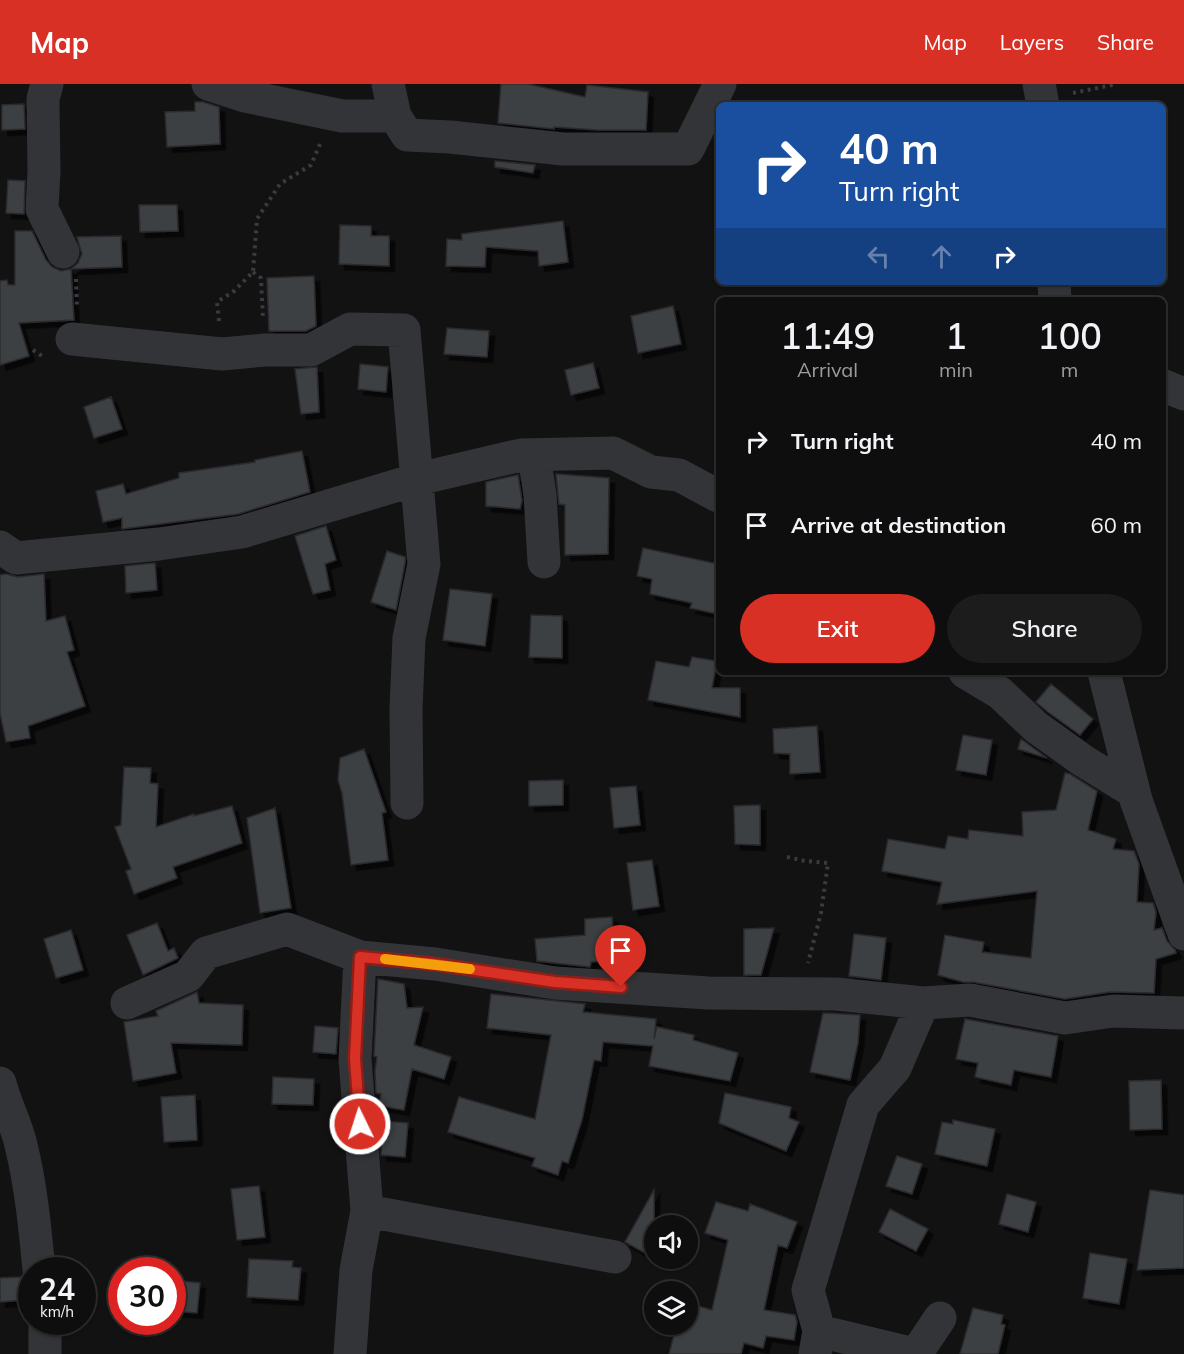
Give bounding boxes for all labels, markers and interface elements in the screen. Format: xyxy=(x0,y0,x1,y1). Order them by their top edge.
text: Map xyxy=(30,25,89,60)
text: Map xyxy=(924,29,967,55)
text: Layers xyxy=(1000,29,1064,55)
text: Share xyxy=(1097,29,1154,55)
text: 40 m xyxy=(839,122,939,175)
icon: right xyxy=(740,126,818,204)
text: Turn right xyxy=(839,174,959,208)
icon: left xyxy=(862,240,895,273)
icon: ahead xyxy=(925,240,958,273)
icon: right xyxy=(988,240,1021,273)
text: 11:49 xyxy=(780,313,875,358)
text: 1 xyxy=(945,313,967,358)
text: 100 xyxy=(1037,313,1102,358)
text: Arrival xyxy=(797,357,858,382)
text: min xyxy=(939,357,973,382)
text: m xyxy=(1061,357,1078,382)
icon: right xyxy=(740,425,773,458)
text: Turn right xyxy=(791,427,894,455)
text: 40 m xyxy=(1091,427,1142,455)
icon: arrive xyxy=(740,509,773,542)
text: Arrive at destination xyxy=(791,511,1006,539)
text: 60 m xyxy=(1091,511,1142,539)
button: Exit xyxy=(740,594,935,663)
button: Share xyxy=(947,594,1142,663)
pin xyxy=(595,925,646,987)
icon: arrive xyxy=(604,934,637,967)
position arrow xyxy=(328,1092,392,1156)
map controls xyxy=(644,1215,698,1335)
button: sound xyxy=(644,1215,698,1269)
speed limit sign: 30 xyxy=(108,1257,186,1335)
text: 24 xyxy=(39,1270,75,1308)
button: layers xyxy=(644,1281,698,1335)
text: km/h xyxy=(40,1302,74,1321)

